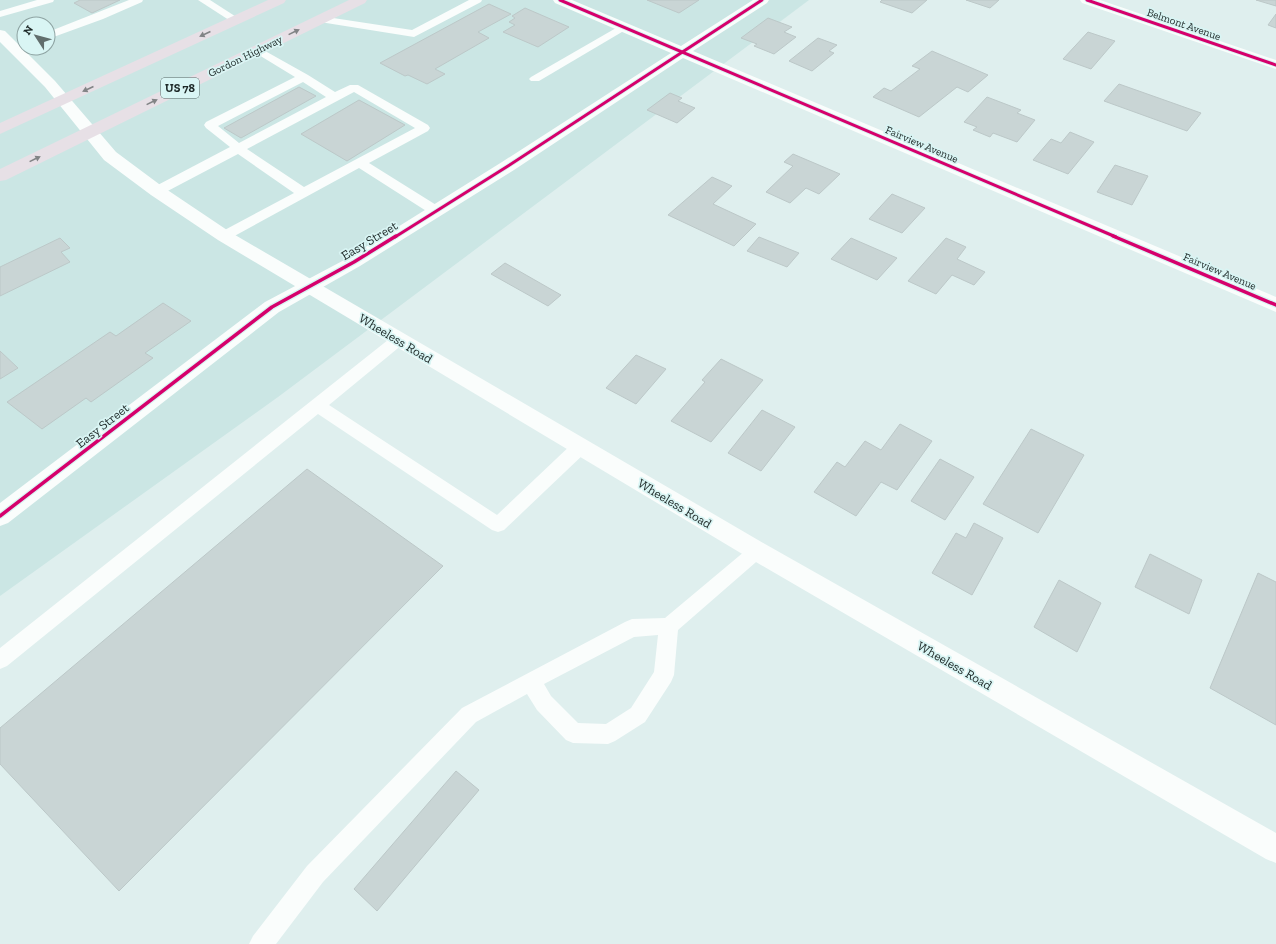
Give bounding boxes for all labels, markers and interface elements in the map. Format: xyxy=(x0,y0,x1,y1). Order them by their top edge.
street label: Belmont Avenue xyxy=(1145,6,1222,43)
north arrow xyxy=(16,16,56,56)
text: N xyxy=(21,23,36,38)
one-way arrow xyxy=(288,29,300,35)
one-way arrow xyxy=(199,32,211,38)
street label: Gordon Highway xyxy=(206,33,285,80)
road number: US 78 xyxy=(161,78,199,98)
one-way arrow xyxy=(82,86,93,92)
one-way arrow xyxy=(146,99,158,105)
street label: Fairview Avenue xyxy=(883,123,960,166)
one-way arrow xyxy=(30,156,41,162)
street label: Easy Street xyxy=(338,218,400,263)
street label: Fairview Avenue xyxy=(1181,250,1258,293)
street label: Wheeless Road xyxy=(356,310,435,366)
street label: Easy Street xyxy=(73,400,132,451)
street label: Wheeless Road xyxy=(635,475,714,531)
street label: Wheeless Road xyxy=(915,638,995,693)

